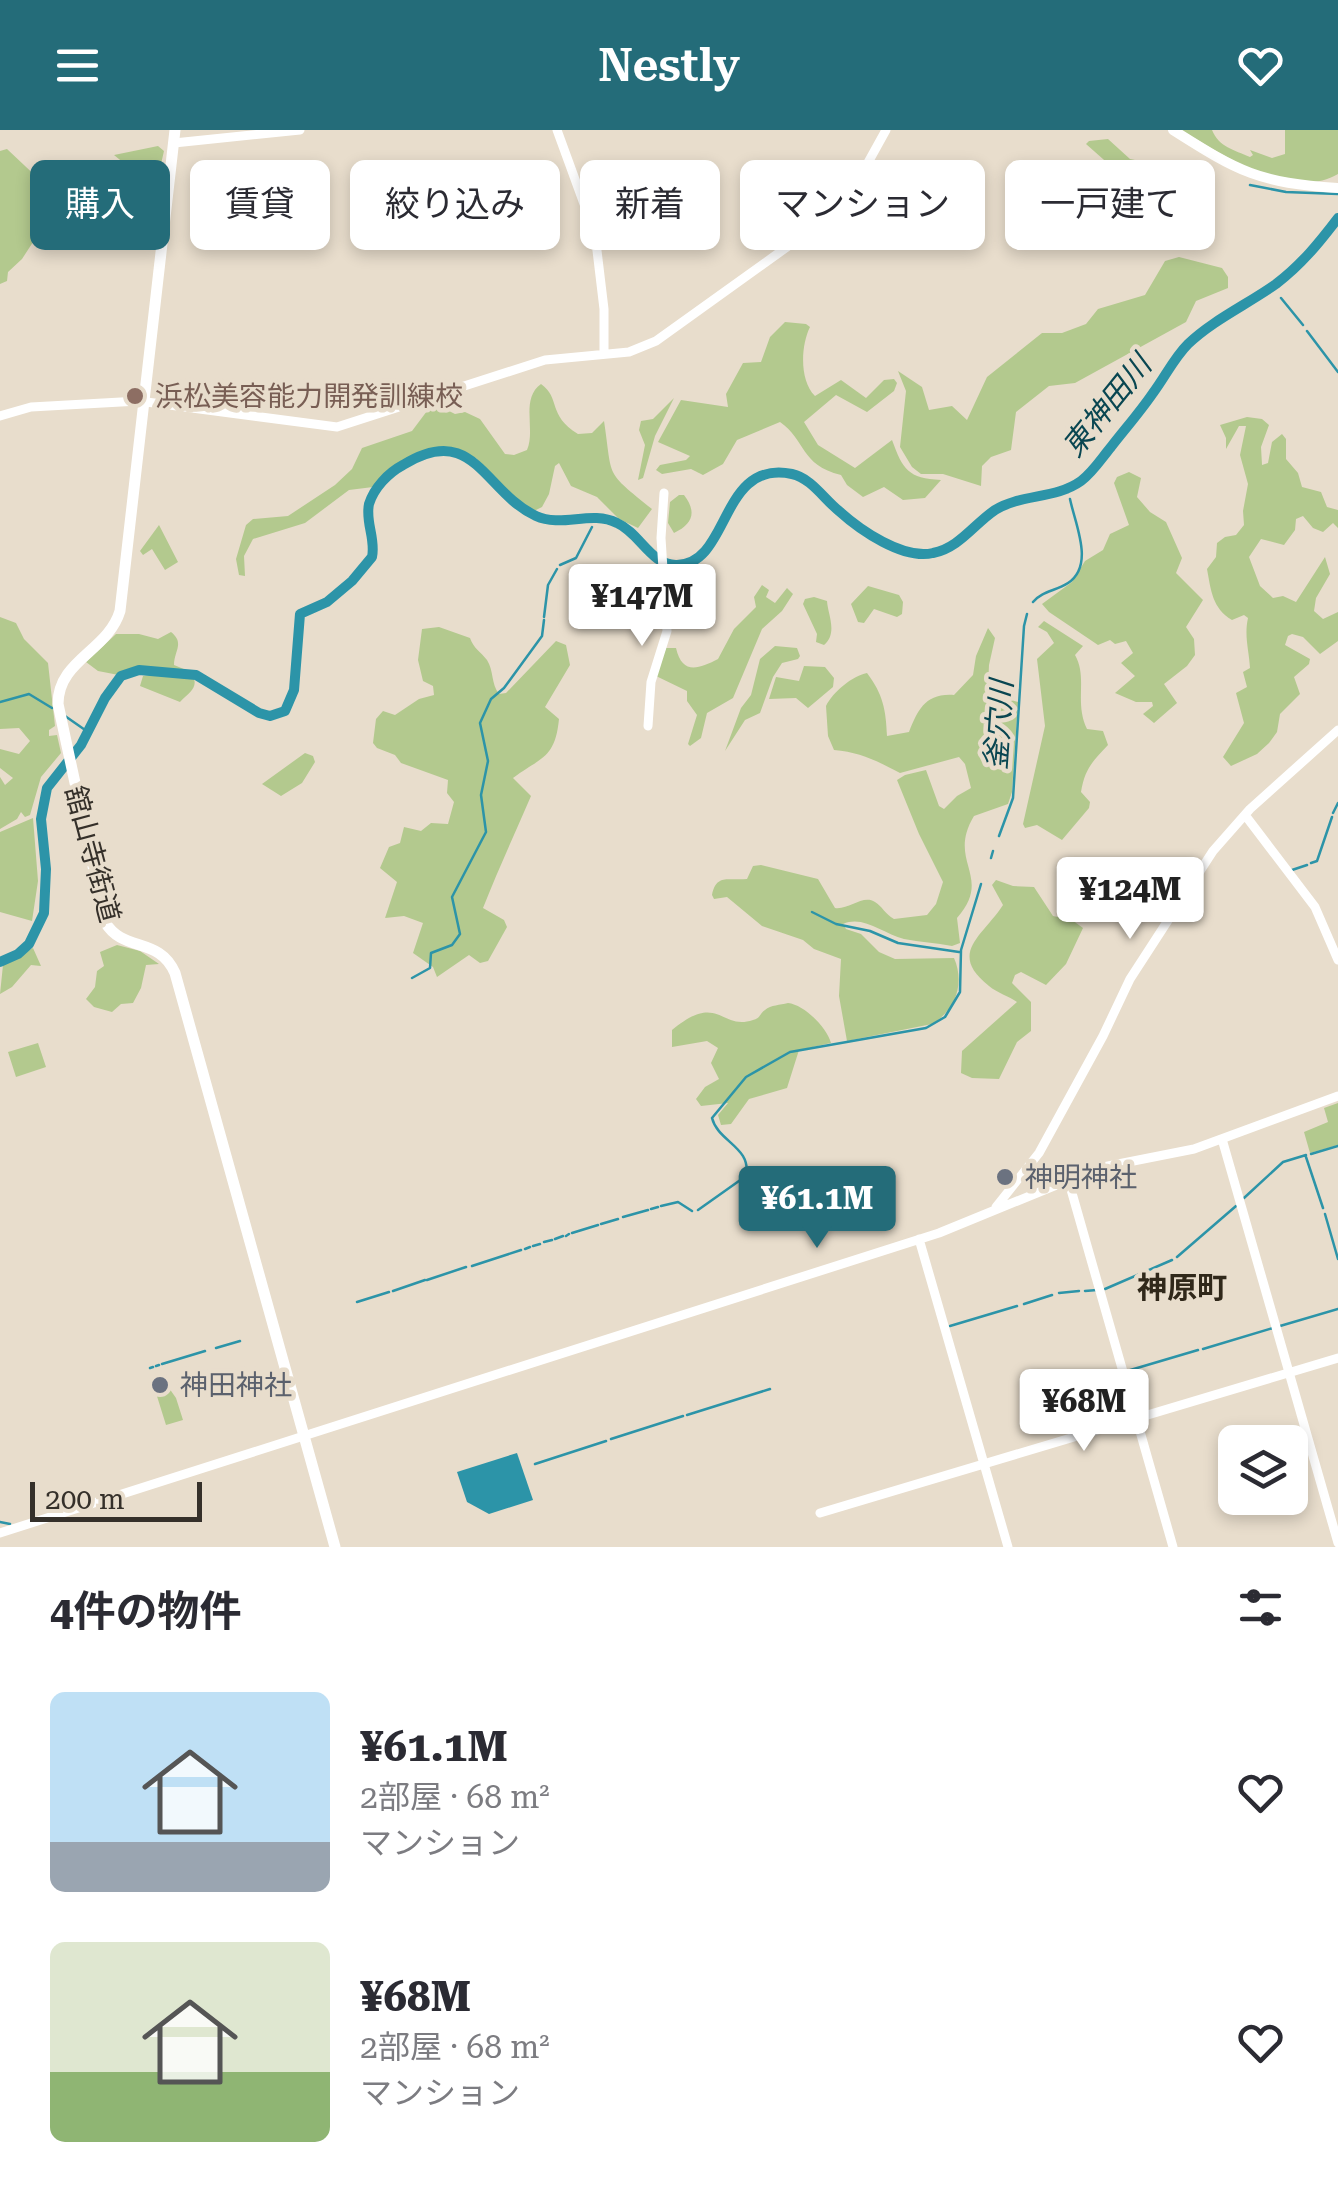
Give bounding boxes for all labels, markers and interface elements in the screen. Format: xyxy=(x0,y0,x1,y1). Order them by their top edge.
icon: menu xyxy=(50,38,105,93)
icon: heart xyxy=(1233,38,1288,93)
text: Nestly xyxy=(598,39,740,92)
chip: 購入 xyxy=(30,160,170,250)
chip: 賃貸 xyxy=(190,160,330,250)
chip: 絞り込み xyxy=(350,160,560,250)
chip: 新着 xyxy=(580,160,720,250)
chip: マンション xyxy=(740,160,985,250)
chip: 一戸建て xyxy=(1005,160,1215,250)
water label: 東神田川 xyxy=(1055,346,1160,463)
place label: 浜松美容能力開発訓練校 xyxy=(155,380,463,413)
marker: 浜松美容能力開発訓練校 xyxy=(124,385,146,407)
pin: ¥147M xyxy=(572,564,712,649)
text: ¥147M xyxy=(591,577,693,615)
water label: 釜穴川 xyxy=(978,676,1019,771)
street label: 舘山寺街道 xyxy=(58,782,127,926)
pin: ¥124M xyxy=(1060,857,1200,942)
text: ¥124M xyxy=(1079,870,1181,908)
place label: 神明神社 xyxy=(1025,1161,1137,1194)
pin: ¥61.1M xyxy=(736,1166,898,1251)
marker: 神明神社 xyxy=(994,1166,1016,1188)
text: ¥61.1M xyxy=(761,1179,873,1217)
district label: 神原町 xyxy=(1137,1270,1227,1305)
place label: 神田神社 xyxy=(180,1369,292,1402)
pin: ¥68M xyxy=(1025,1369,1143,1454)
marker: 神田神社 xyxy=(149,1374,171,1396)
text: ¥68M xyxy=(1042,1382,1126,1420)
map controls xyxy=(1218,1425,1308,1515)
button: layers xyxy=(1218,1425,1308,1515)
scale bar xyxy=(30,1477,202,1522)
text: 200 m xyxy=(45,1483,125,1516)
icon: filters xyxy=(1233,1580,1288,1635)
text: 4件の物件 xyxy=(50,1587,242,1636)
text: ¥61.1M xyxy=(360,1722,508,1771)
icon: home xyxy=(130,1732,250,1852)
icon: heart xyxy=(1233,1765,1288,1820)
text: 2部屋 · 68 m² xyxy=(360,1778,550,1816)
text: マンション xyxy=(360,1824,520,1862)
text: ¥68M xyxy=(360,1972,471,2021)
icon: home xyxy=(130,1982,250,2102)
icon: heart xyxy=(1233,2015,1288,2070)
text: 2部屋 · 68 m² xyxy=(360,2028,550,2066)
text: マンション xyxy=(360,2074,520,2112)

